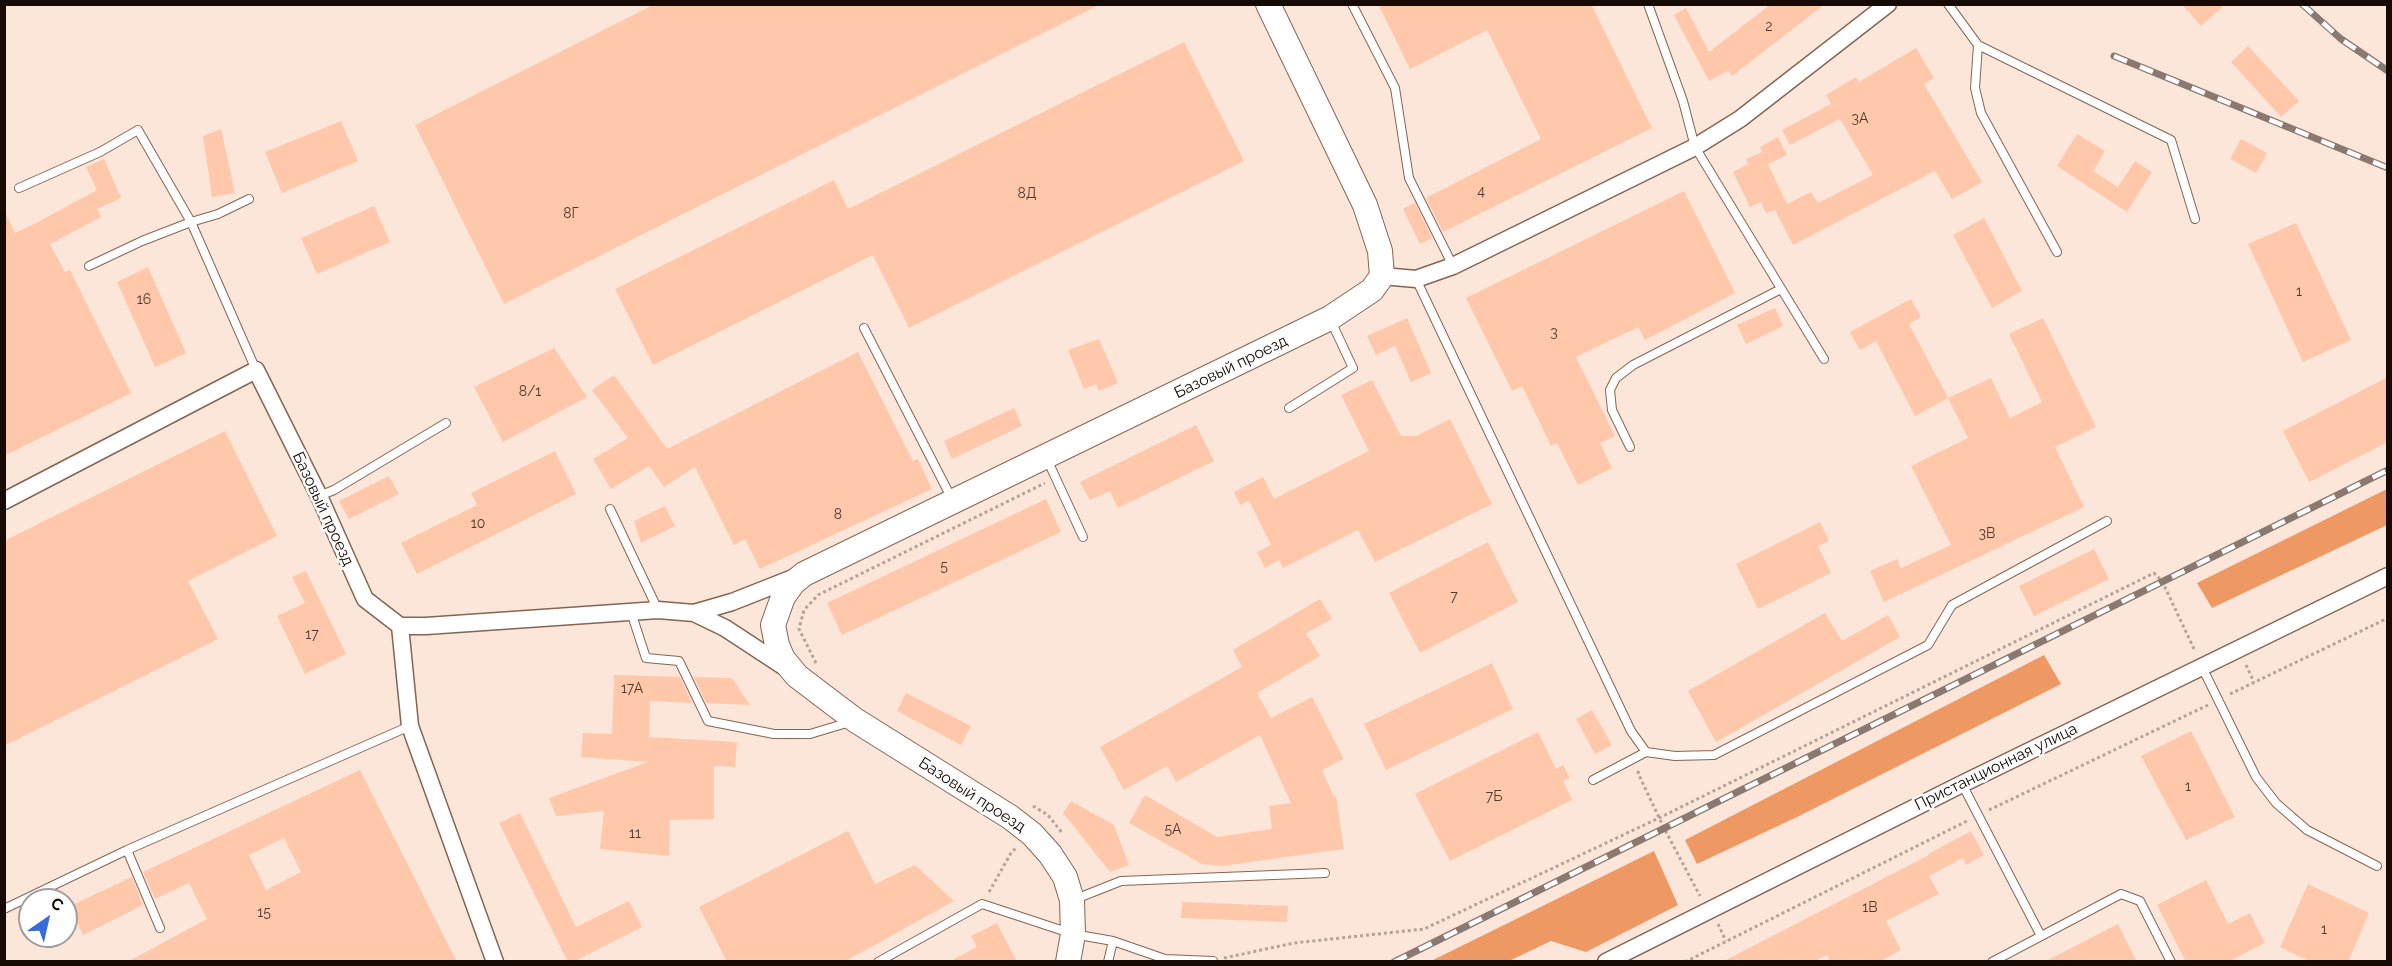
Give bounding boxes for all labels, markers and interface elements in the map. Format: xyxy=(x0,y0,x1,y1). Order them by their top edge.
house number: 2 xyxy=(1765,19,1773,35)
house number: 3А xyxy=(1852,111,1868,127)
house number: 4 xyxy=(1477,184,1485,200)
house number: 8Д xyxy=(1018,186,1036,202)
house number: 8Г xyxy=(563,206,579,222)
house number: 1 xyxy=(2296,284,2302,300)
house number: 16 xyxy=(137,292,151,308)
house number: 3 xyxy=(1550,325,1558,341)
street label: Базовый проезд xyxy=(1171,331,1291,403)
house number: 8/1 xyxy=(519,384,541,400)
street label: Базовый проезд xyxy=(288,449,358,569)
house number: 8 xyxy=(834,507,842,523)
house number: 10 xyxy=(471,516,485,532)
house number: 3В xyxy=(1979,526,1995,542)
house number: 5 xyxy=(940,559,948,575)
house number: 7 xyxy=(1450,589,1458,605)
house number: 17 xyxy=(305,627,319,643)
house number: 17А xyxy=(621,681,643,697)
street label: Пристанционная улица xyxy=(1912,719,2080,815)
street label: Базовый проезд xyxy=(915,753,1029,837)
house number: 1 xyxy=(2185,779,2191,795)
house number: 7Б xyxy=(1486,789,1502,805)
house number: 5А xyxy=(1164,822,1182,838)
house number: 11 xyxy=(629,826,641,842)
north arrow xyxy=(18,888,78,948)
text: С xyxy=(47,893,67,915)
house number: 1В xyxy=(1862,900,1878,916)
house number: 15 xyxy=(257,905,271,921)
house number: 1 xyxy=(2321,922,2327,938)

